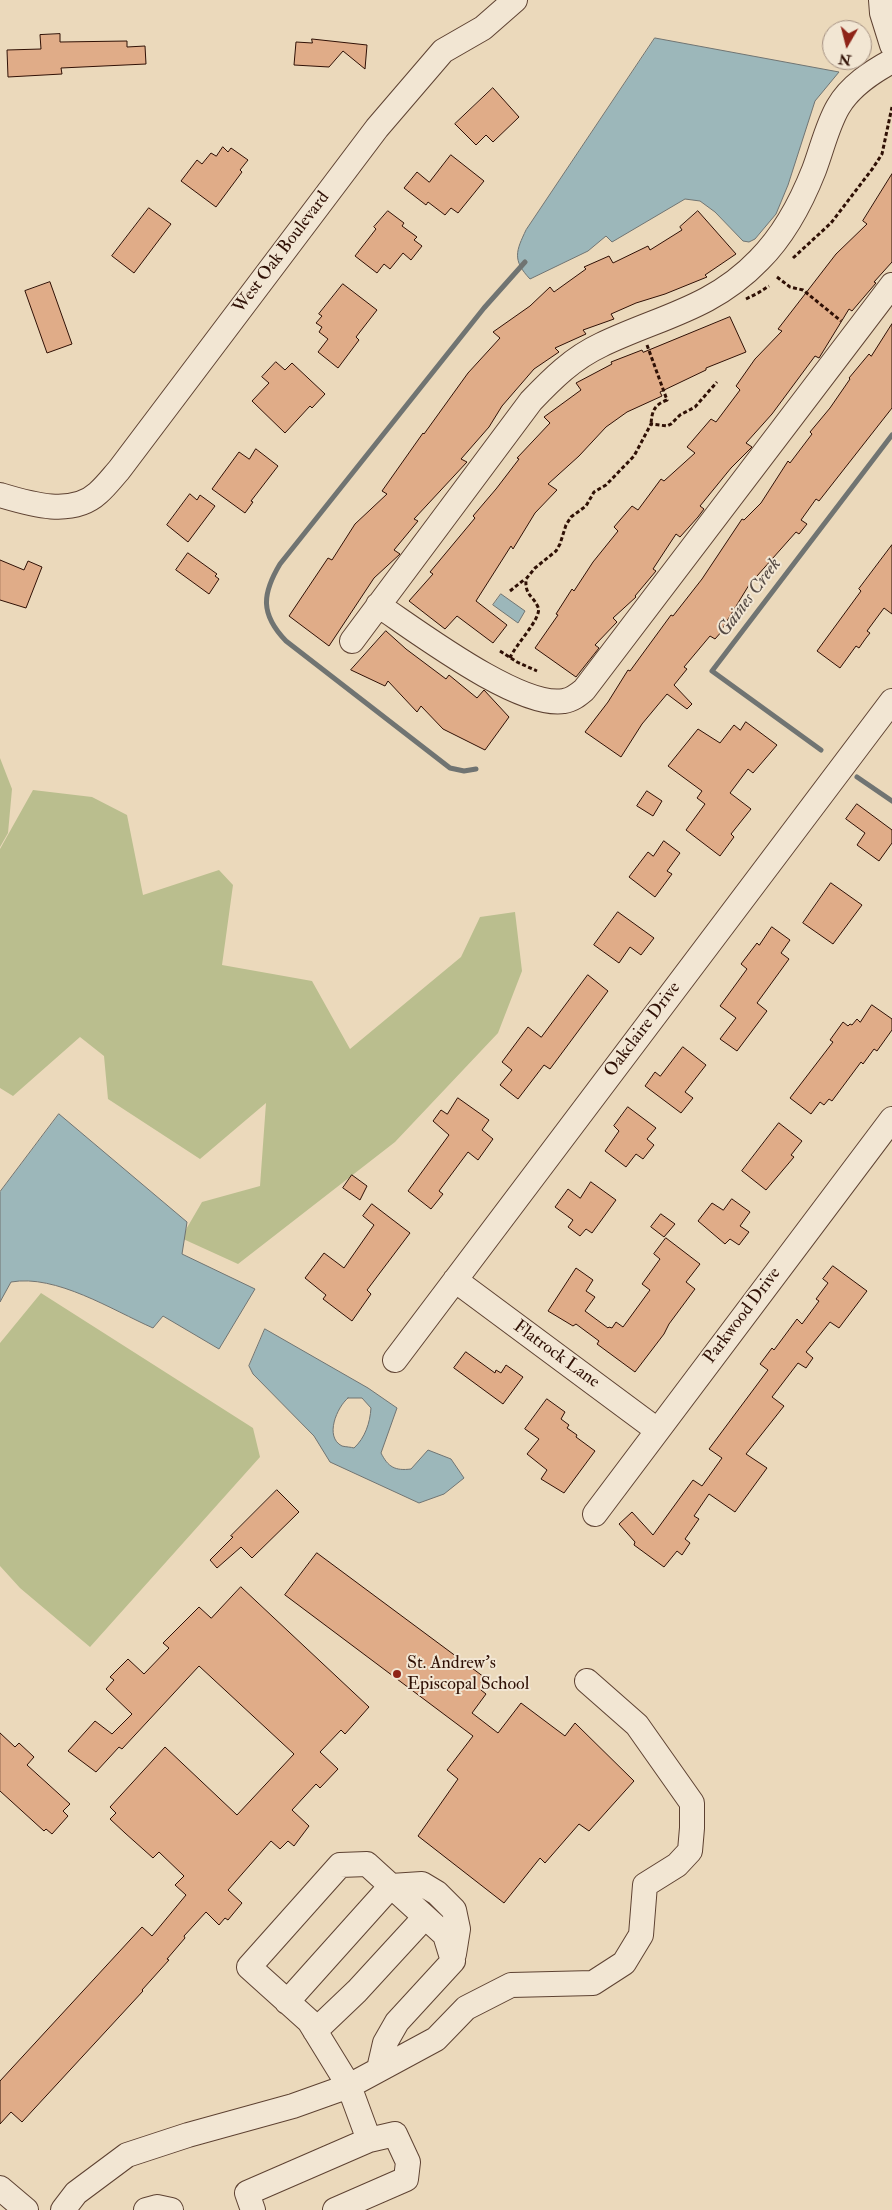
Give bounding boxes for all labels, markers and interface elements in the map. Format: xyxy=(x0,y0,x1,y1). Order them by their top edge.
north arrow xyxy=(822,20,872,70)
text: N xyxy=(838,50,852,69)
street label: West Oak Boulevard xyxy=(229,188,335,318)
water label: Gaines Creek xyxy=(713,554,787,642)
street label: Oakclaire Drive xyxy=(600,978,686,1082)
street label: Parkwood Drive xyxy=(700,1264,786,1368)
street label: Flatrock Lane xyxy=(509,1316,603,1394)
place label: St. Andrew's Episcopal School xyxy=(407,1653,529,1696)
marker: St. Andrew's Episcopal School xyxy=(391,1668,403,1680)

